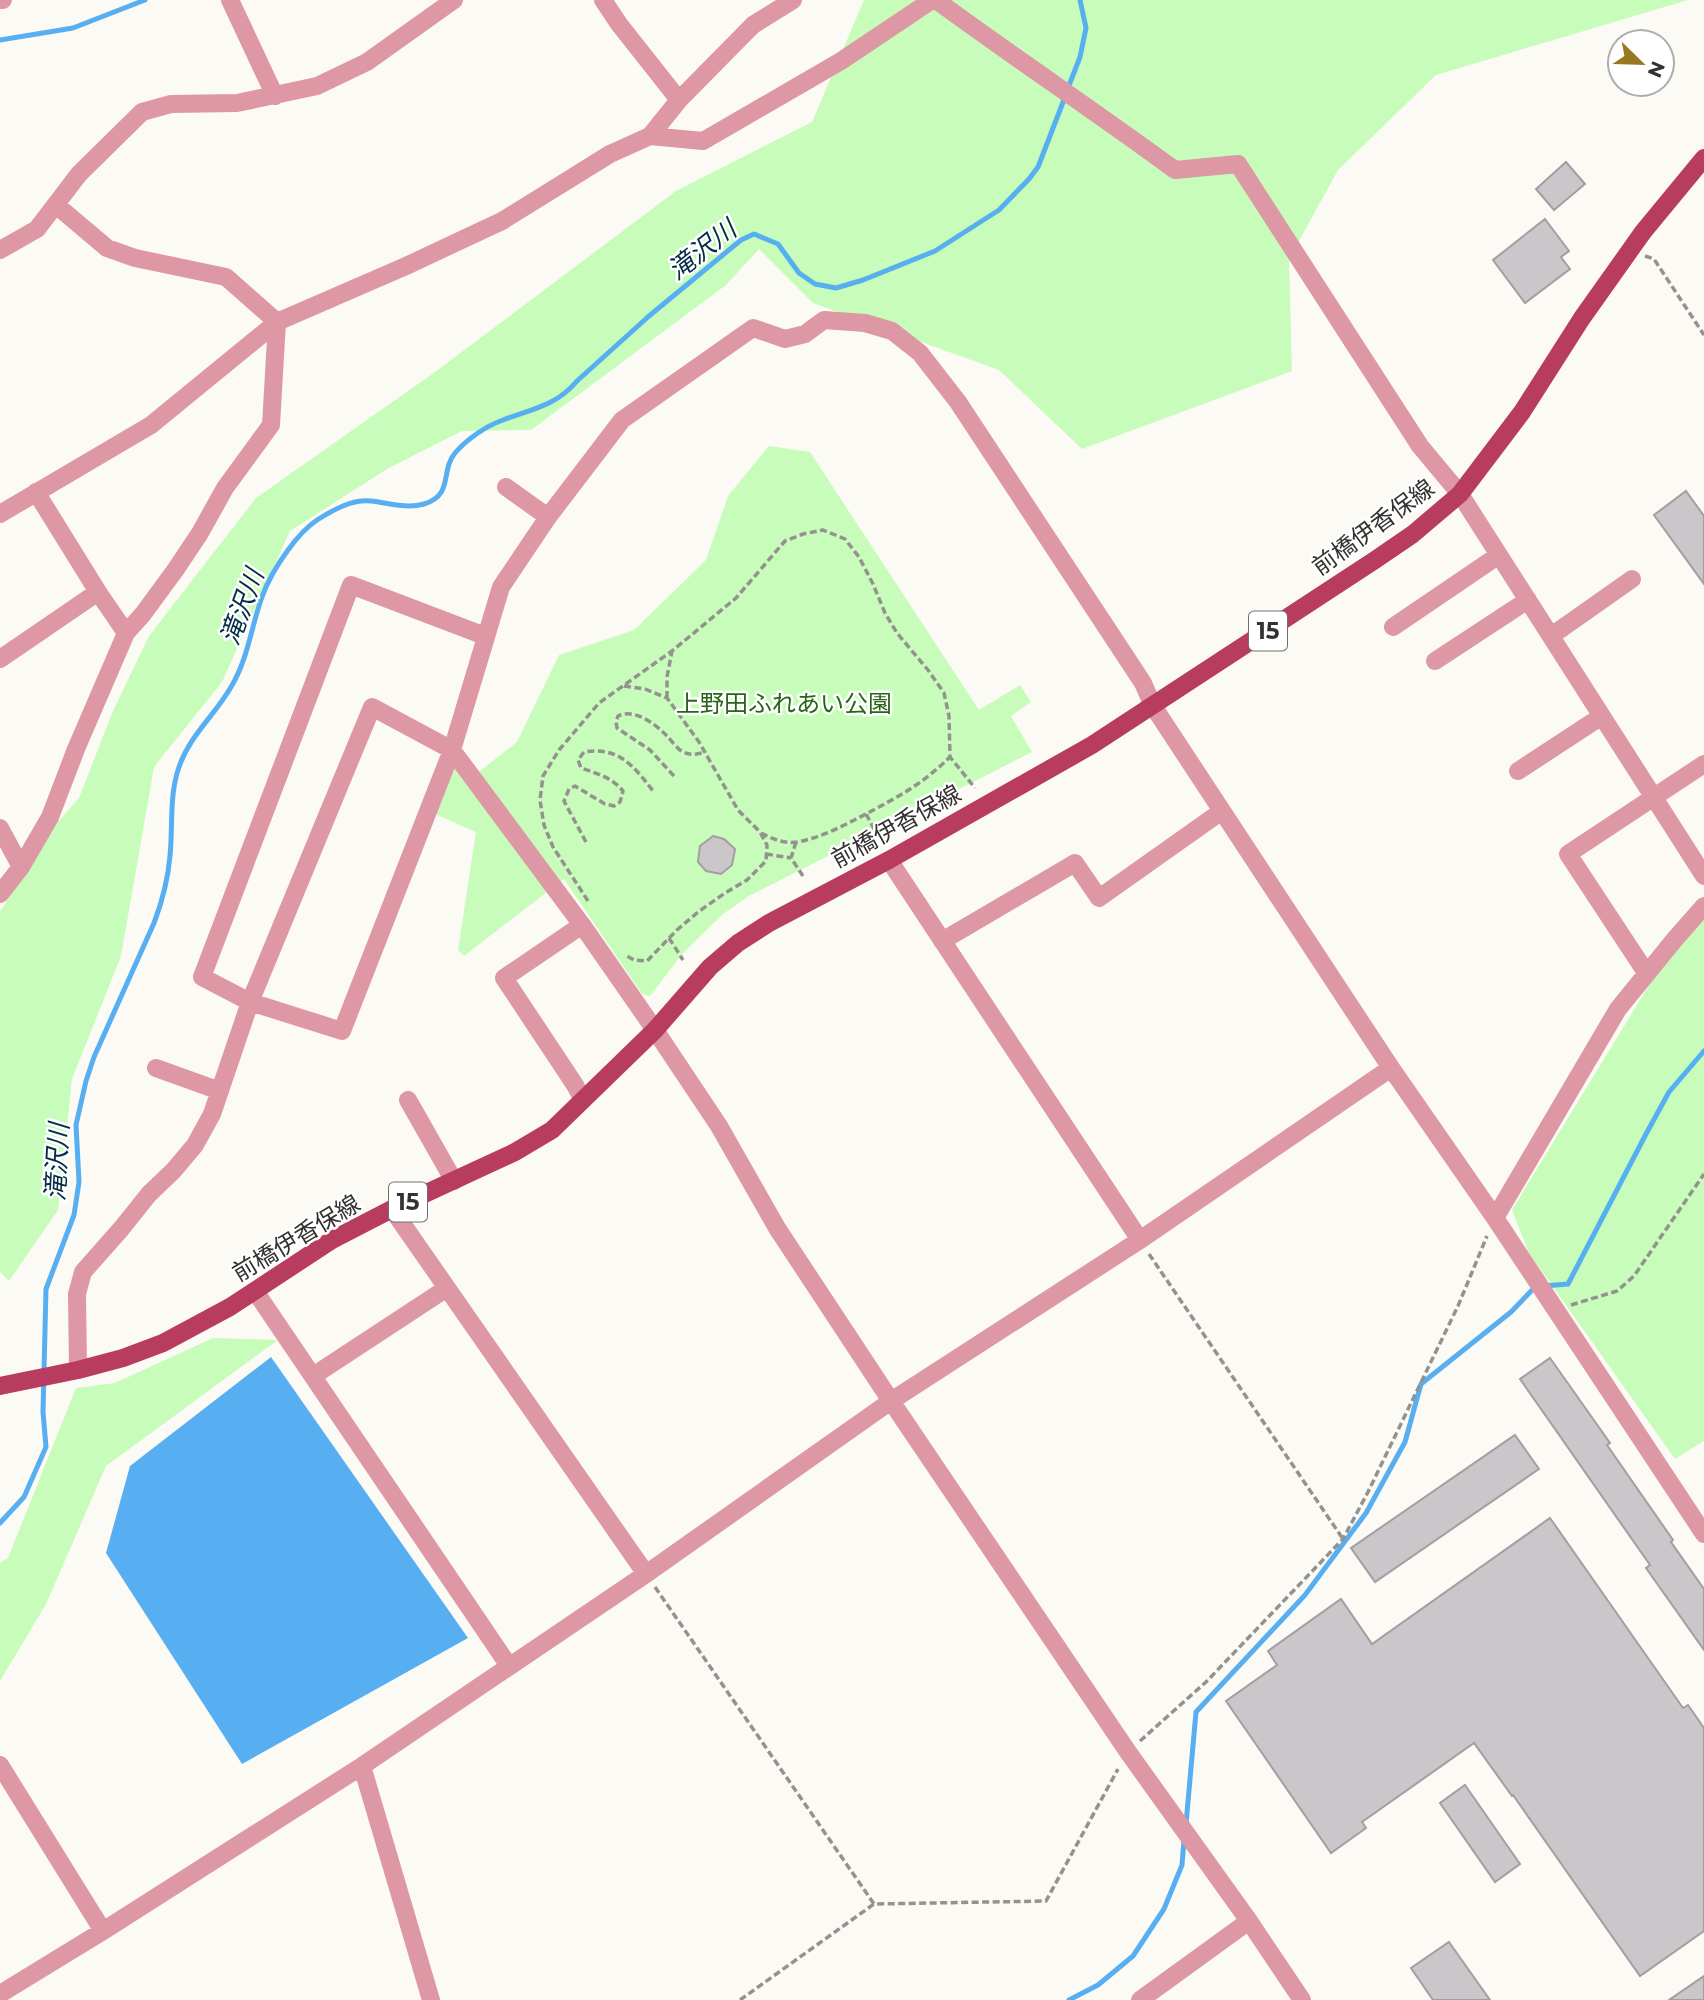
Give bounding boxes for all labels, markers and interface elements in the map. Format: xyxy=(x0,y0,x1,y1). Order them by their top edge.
north arrow xyxy=(1606,28,1676,98)
text: N xyxy=(1643,58,1670,81)
water label: 滝沢川 xyxy=(661,212,745,287)
street label: 前橋伊香保線 xyxy=(1306,473,1440,581)
water label: 滝沢川 xyxy=(214,562,271,649)
road number: 15 xyxy=(1249,611,1287,650)
park label: 上野田ふれあい公園 xyxy=(676,689,892,718)
street label: 前橋伊香保線 xyxy=(826,778,966,874)
water label: 滝沢川 xyxy=(39,1119,75,1202)
road number: 15 xyxy=(389,1182,427,1222)
street label: 前橋伊香保線 xyxy=(227,1188,365,1288)

